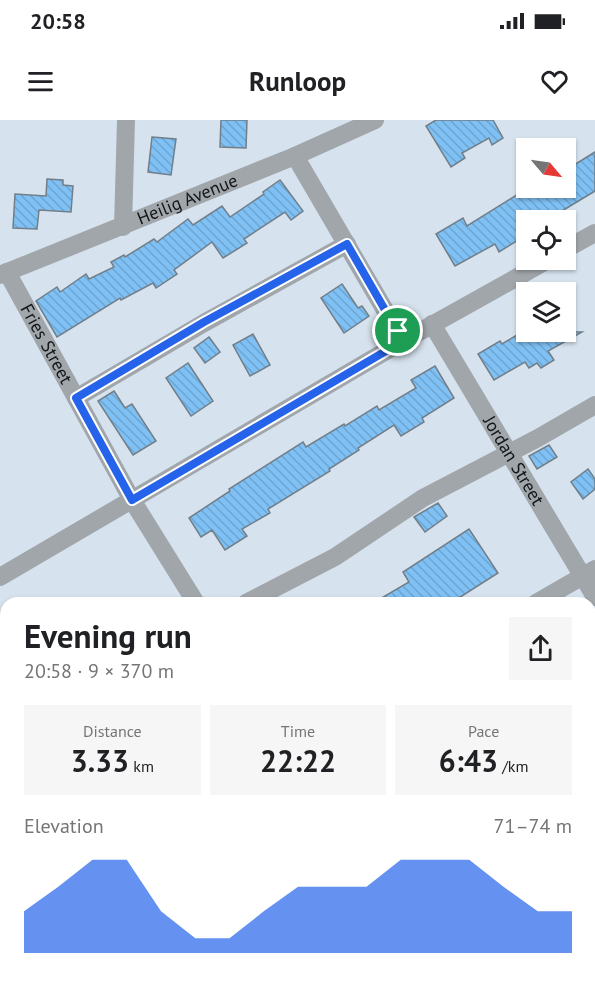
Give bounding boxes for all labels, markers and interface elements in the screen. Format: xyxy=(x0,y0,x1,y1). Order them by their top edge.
text: 20:58 xyxy=(30,7,86,35)
text: Runloop xyxy=(249,64,346,98)
icon: menu xyxy=(24,65,57,98)
icon: heart xyxy=(538,65,571,98)
north arrow xyxy=(516,138,576,198)
map controls xyxy=(516,138,576,342)
street label: Heilig Avenue xyxy=(134,168,241,230)
button: locate xyxy=(516,210,576,270)
button: layers xyxy=(516,282,576,342)
street label: Fries Street xyxy=(16,300,78,388)
pin xyxy=(372,305,423,356)
icon: arrive xyxy=(381,314,414,347)
street label: Jordan Street xyxy=(478,410,550,509)
text: Evening run xyxy=(24,614,192,657)
button: share xyxy=(509,617,572,680)
text: 20:58 · 9 × 370 m xyxy=(24,658,174,684)
text: Distance xyxy=(83,721,142,741)
text: Time xyxy=(281,721,315,741)
text: Pace xyxy=(468,721,499,741)
text: 3.33 xyxy=(71,741,129,780)
text: 22:22 xyxy=(260,741,336,780)
text: 6:43 xyxy=(439,741,498,780)
text: km xyxy=(129,756,154,776)
text: /km xyxy=(498,756,529,776)
text: Elevation xyxy=(24,813,104,839)
text: 71–74 m xyxy=(494,813,572,839)

